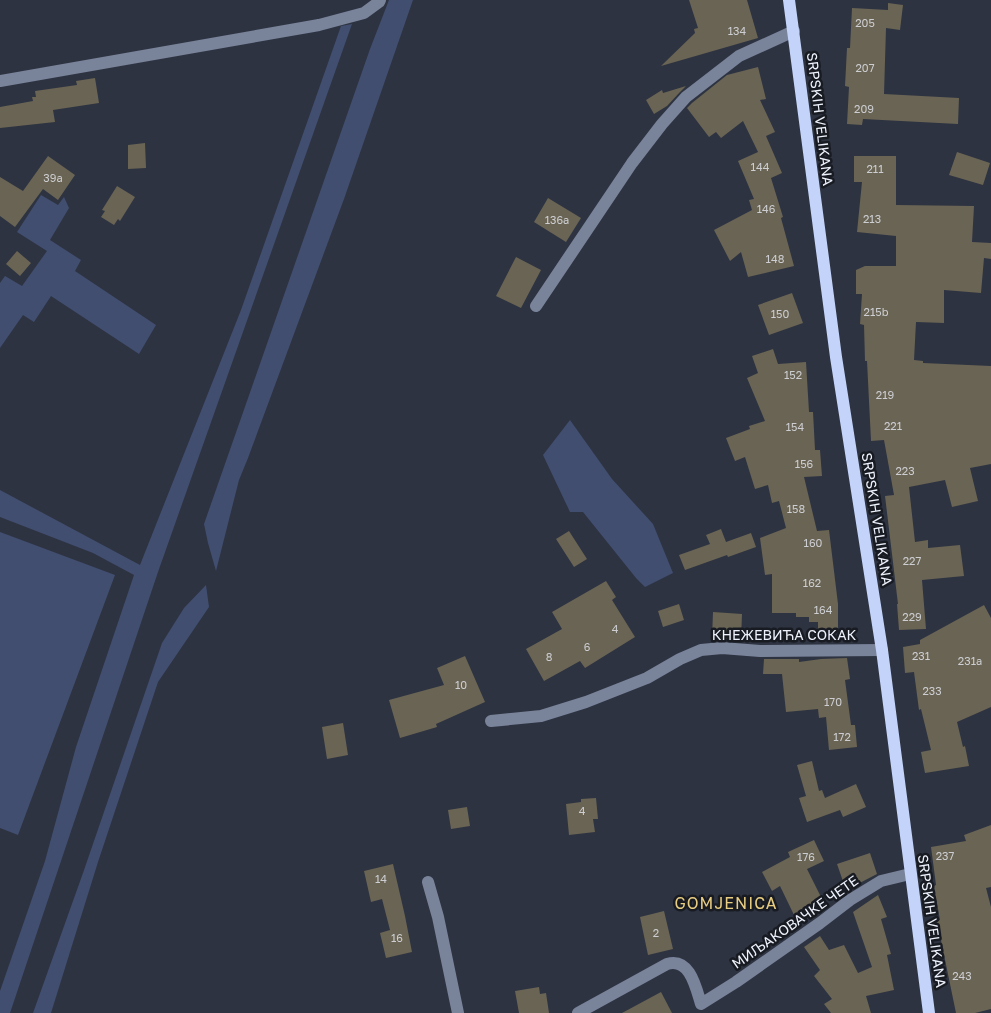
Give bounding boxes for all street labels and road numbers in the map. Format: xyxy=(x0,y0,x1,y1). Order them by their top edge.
street label: SRPSKIH VELIKANA xyxy=(804,51,837,187)
street label: SRPSKIH VELIKANA xyxy=(859,451,897,587)
street label: КНЕЖЕВИЋА СОКАК xyxy=(712,626,857,643)
street label: SRPSKIH VELIKANA xyxy=(915,853,950,989)
street label: МИЉАКОВАЧКЕ ЧЕТЕ xyxy=(728,871,861,972)

